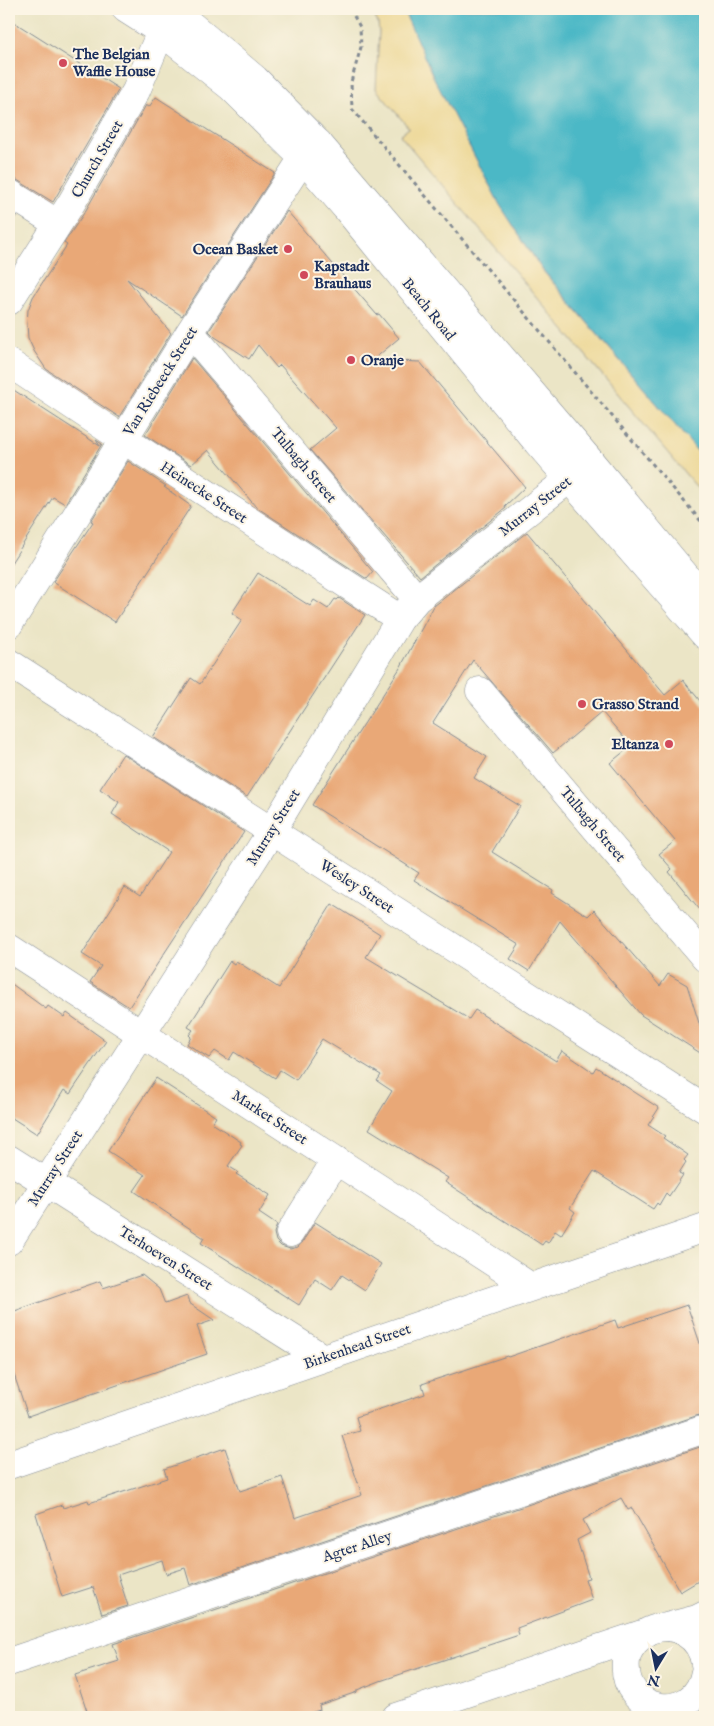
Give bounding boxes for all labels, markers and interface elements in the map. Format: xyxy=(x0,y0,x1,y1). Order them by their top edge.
place label: The Belgian Waffle House xyxy=(72,45,156,81)
marker: The Belgian Waffle House xyxy=(57,57,69,69)
street label: Church Street xyxy=(67,117,127,202)
place label: Ocean Basket xyxy=(193,240,279,259)
marker: Ocean Basket xyxy=(282,243,294,255)
place label: Kapstadt Brauhaus xyxy=(314,257,372,293)
marker: Kapstadt Brauhaus xyxy=(298,269,310,281)
street label: Beach Road xyxy=(398,274,460,345)
street label: Van Riebeeck Street xyxy=(119,323,202,440)
place label: Oranje xyxy=(361,351,404,370)
marker: Oranje xyxy=(345,354,357,366)
street label: Tulbagh Street xyxy=(267,424,341,507)
street label: Heinecke Street xyxy=(157,457,251,528)
street label: Murray Street xyxy=(495,472,575,541)
place label: Grasso Strand xyxy=(592,695,680,714)
marker: Grasso Strand xyxy=(576,698,588,710)
place label: Eltanza xyxy=(611,735,660,754)
marker: Eltanza xyxy=(663,738,675,750)
street label: Tulbagh Street xyxy=(556,783,630,866)
street label: Murray Street xyxy=(242,785,305,869)
street label: Wesley Street xyxy=(316,855,397,917)
street label: Market Street xyxy=(228,1086,311,1149)
street label: Murray Street xyxy=(24,1127,87,1210)
street label: Terhoeven Street xyxy=(115,1222,216,1295)
street label: Birkenhead Street xyxy=(301,1319,413,1374)
street label: Agter Alley xyxy=(319,1526,395,1567)
north arrow xyxy=(632,1644,682,1694)
text: N xyxy=(646,1670,662,1690)

